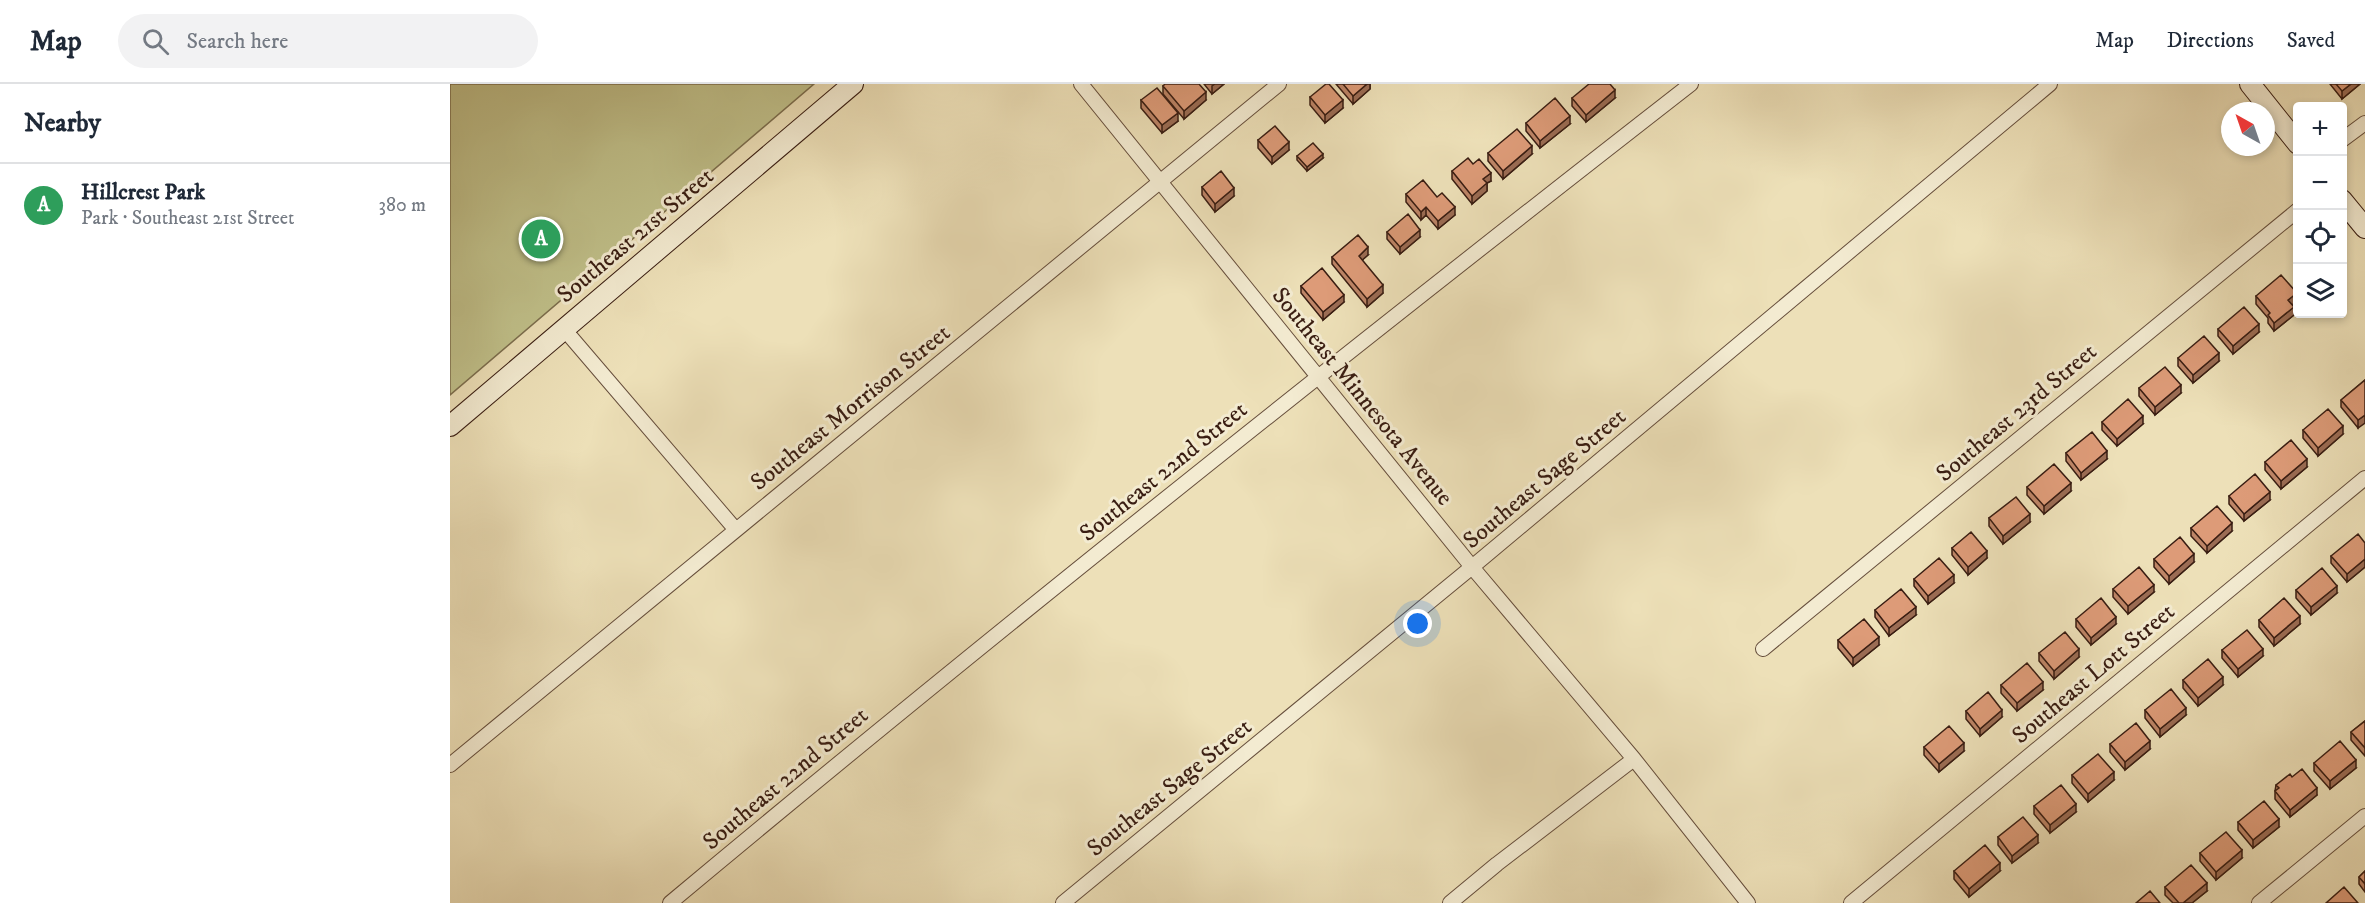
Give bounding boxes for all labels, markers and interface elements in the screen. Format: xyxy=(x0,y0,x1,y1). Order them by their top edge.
search box xyxy=(118,14,538,68)
text: Map xyxy=(30,24,82,59)
icon: search xyxy=(139,25,172,58)
text: Search here xyxy=(187,28,288,55)
text: Map xyxy=(2095,28,2134,54)
text: Directions xyxy=(2167,28,2254,54)
text: Saved xyxy=(2287,28,2335,54)
north arrow xyxy=(2221,102,2275,156)
map controls xyxy=(2293,102,2347,318)
button: + xyxy=(2293,102,2347,156)
text: Nearby xyxy=(24,107,101,140)
button: − xyxy=(2293,156,2347,210)
street label: Southeast 21st Street xyxy=(551,161,720,310)
text: Hillcrest Park xyxy=(81,179,205,206)
text: A xyxy=(37,193,50,218)
text: 380 m xyxy=(378,193,426,218)
text: Park · Southeast 21st Street xyxy=(81,206,294,231)
button: locate xyxy=(2293,210,2347,264)
pin: A xyxy=(522,216,560,262)
button: layers xyxy=(2293,264,2347,318)
street label: Southeast Minnesota Avenue xyxy=(1265,281,1460,512)
street label: Southeast Morrison Street xyxy=(745,318,957,498)
street label: Southeast 23rd Street xyxy=(1930,337,2103,489)
street label: Southeast 22nd Street xyxy=(1074,395,1254,549)
street label: Southeast Sage Street xyxy=(1457,402,1632,556)
street label: Southeast Lott Street xyxy=(2006,597,2181,751)
your location xyxy=(1403,609,1432,638)
street label: Southeast 22nd Street xyxy=(697,701,875,857)
street label: Southeast Sage Street xyxy=(1081,712,1258,863)

